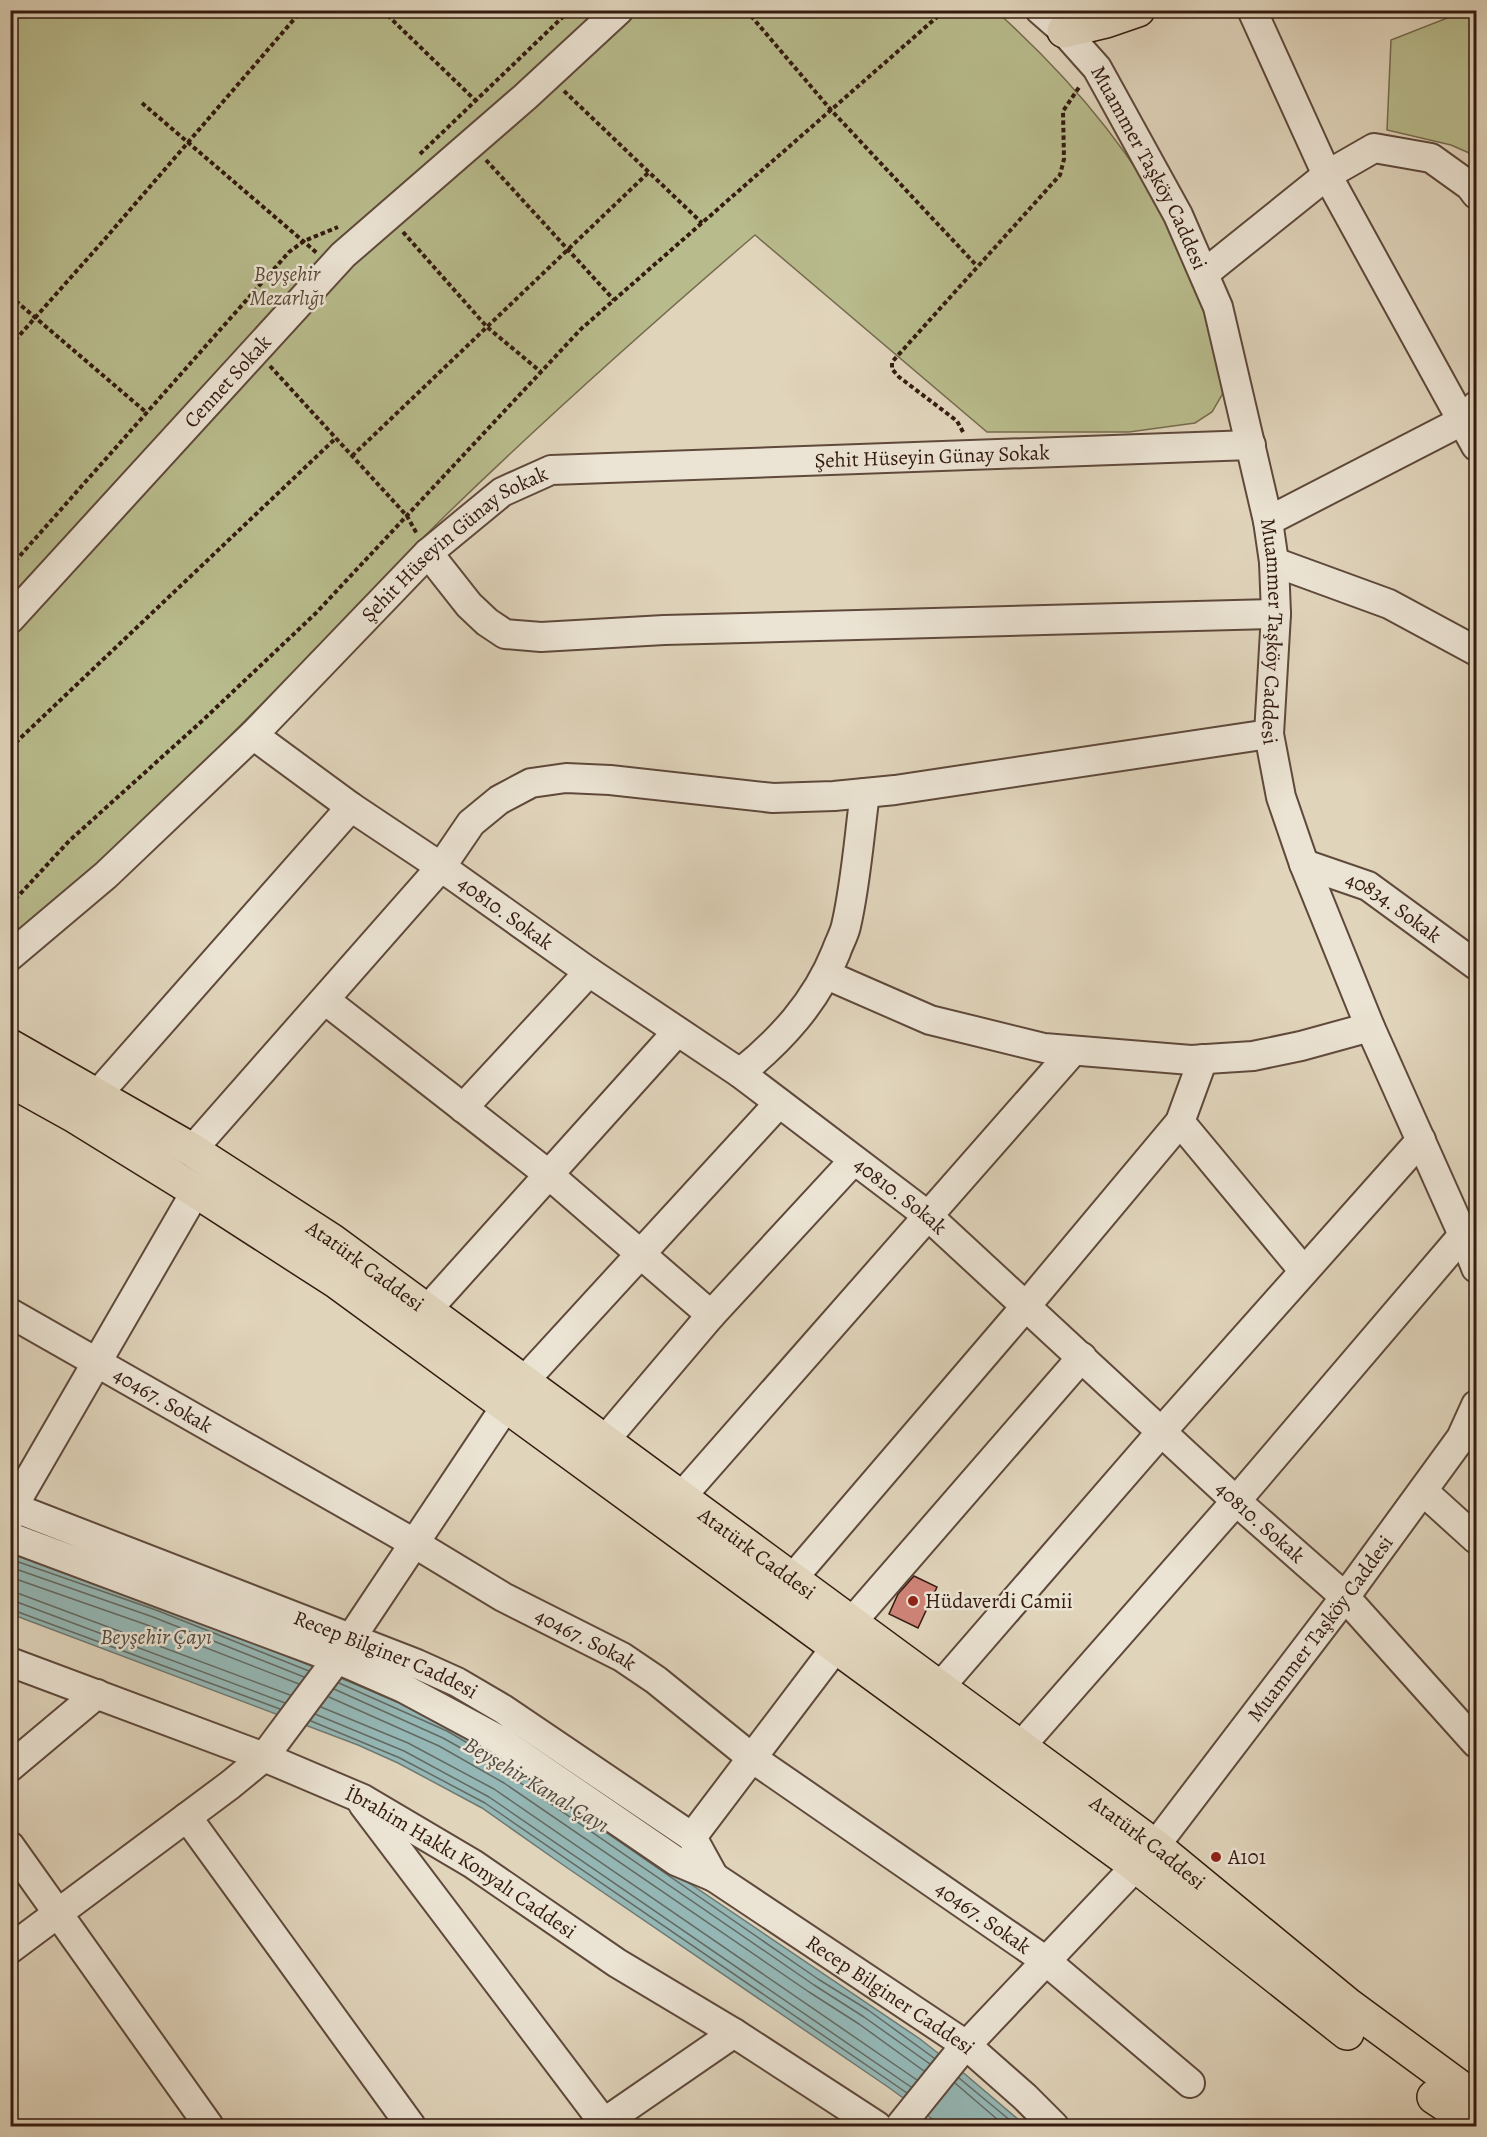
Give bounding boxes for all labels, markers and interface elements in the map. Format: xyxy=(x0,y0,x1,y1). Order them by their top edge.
street label: Muammer Taşköy Caddesi xyxy=(1084,60,1214,274)
park label: Beyşehir Mezarlığı xyxy=(249,260,325,312)
street label: Cennet Sokak xyxy=(177,328,278,434)
street label: Şehit Hüseyin Günay Sokak xyxy=(814,438,1051,475)
street label: Şehit Hüseyin Günay Sokak xyxy=(355,459,553,628)
street label: Muammer Taşköy Caddesi xyxy=(1254,516,1290,747)
street label: 40834. Sokak xyxy=(1342,865,1448,949)
street label: 40810. Sokak xyxy=(452,869,559,957)
street label: 40810. Sokak xyxy=(848,1151,954,1241)
street label: Atatürk Caddesi xyxy=(300,1213,430,1318)
street label: 40467. Sokak xyxy=(108,1361,218,1440)
street label: 40810. Sokak xyxy=(1209,1475,1311,1570)
street label: Atatürk Caddesi xyxy=(692,1500,821,1606)
street label: Muammer Taşköy Caddesi xyxy=(1241,1529,1400,1728)
place label: Hüdaverdi Camii xyxy=(925,1587,1073,1615)
marker: Hüdaverdi Camii xyxy=(906,1594,920,1608)
street label: 40467. Sokak xyxy=(530,1602,643,1677)
street label: Recep Bilginer Caddesi xyxy=(290,1603,483,1705)
water label: Beyşehir Çayı xyxy=(100,1622,212,1652)
water label: Beyşehir Kanal Çayı xyxy=(458,1730,615,1840)
street label: İbrahim Hakkı Konyalı Caddesi xyxy=(341,1779,582,1945)
street label: Atatürk Caddesi xyxy=(1083,1788,1212,1896)
place label: A101 xyxy=(1227,1843,1266,1871)
marker: A101 xyxy=(1209,1850,1223,1864)
street label: 40467. Sokak xyxy=(930,1875,1037,1961)
street label: Recep Bilginer Caddesi xyxy=(801,1928,981,2061)

